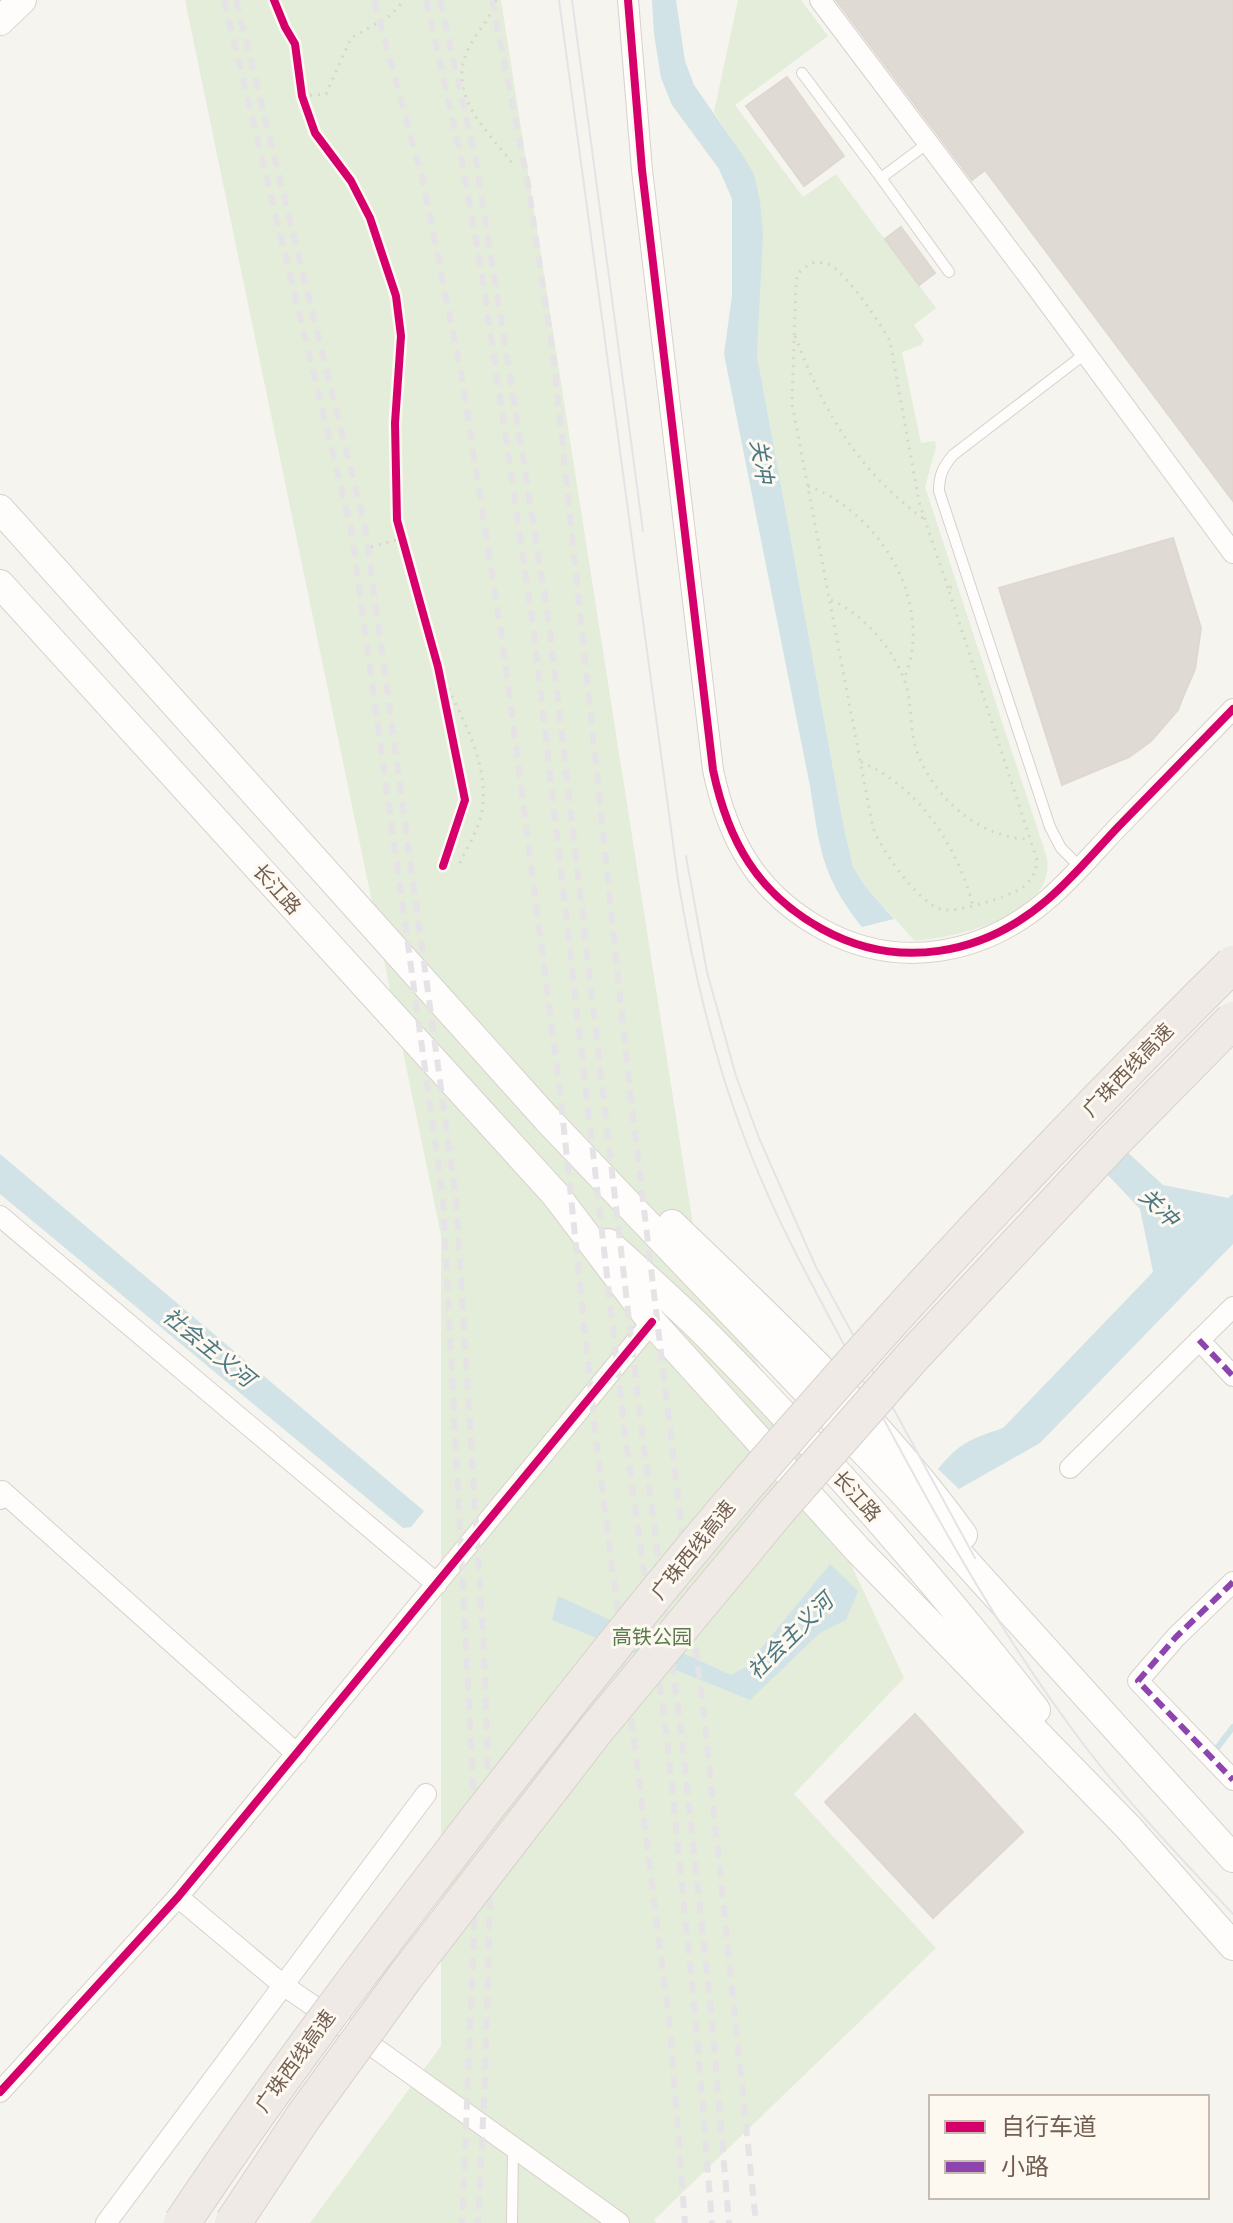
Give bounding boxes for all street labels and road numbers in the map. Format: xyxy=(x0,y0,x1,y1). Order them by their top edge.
street label: 长江路 xyxy=(247,857,307,920)
street label: 广珠西线高速 xyxy=(1076,1017,1179,1122)
street label: 长江路 xyxy=(827,1464,887,1527)
street label: 广珠西线高速 xyxy=(644,1495,741,1605)
street label: 广珠西线高速 xyxy=(248,2004,341,2117)

